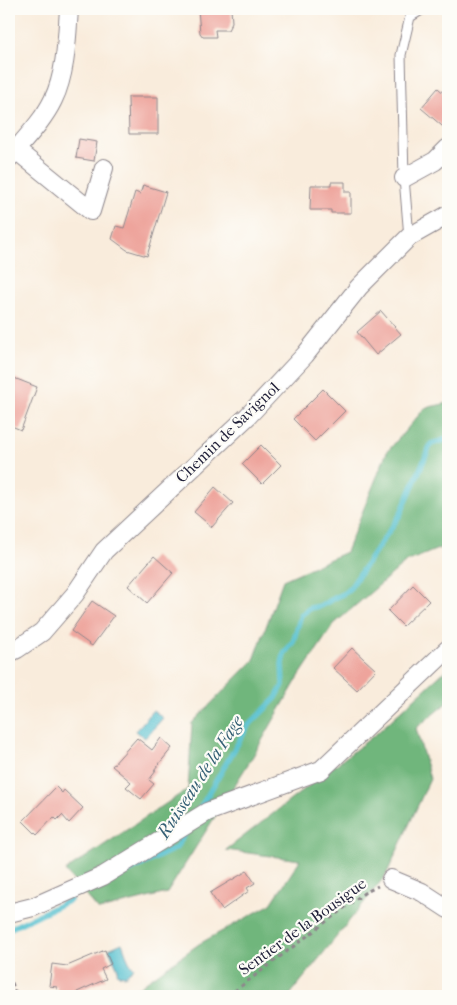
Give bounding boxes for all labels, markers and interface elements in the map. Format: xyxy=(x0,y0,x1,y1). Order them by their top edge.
street label: Chemin de Savignol xyxy=(172,378,284,487)
water label: Ruisseau de la Fage xyxy=(152,712,248,843)
street label: Sentier de la Bousigue xyxy=(235,874,370,979)

